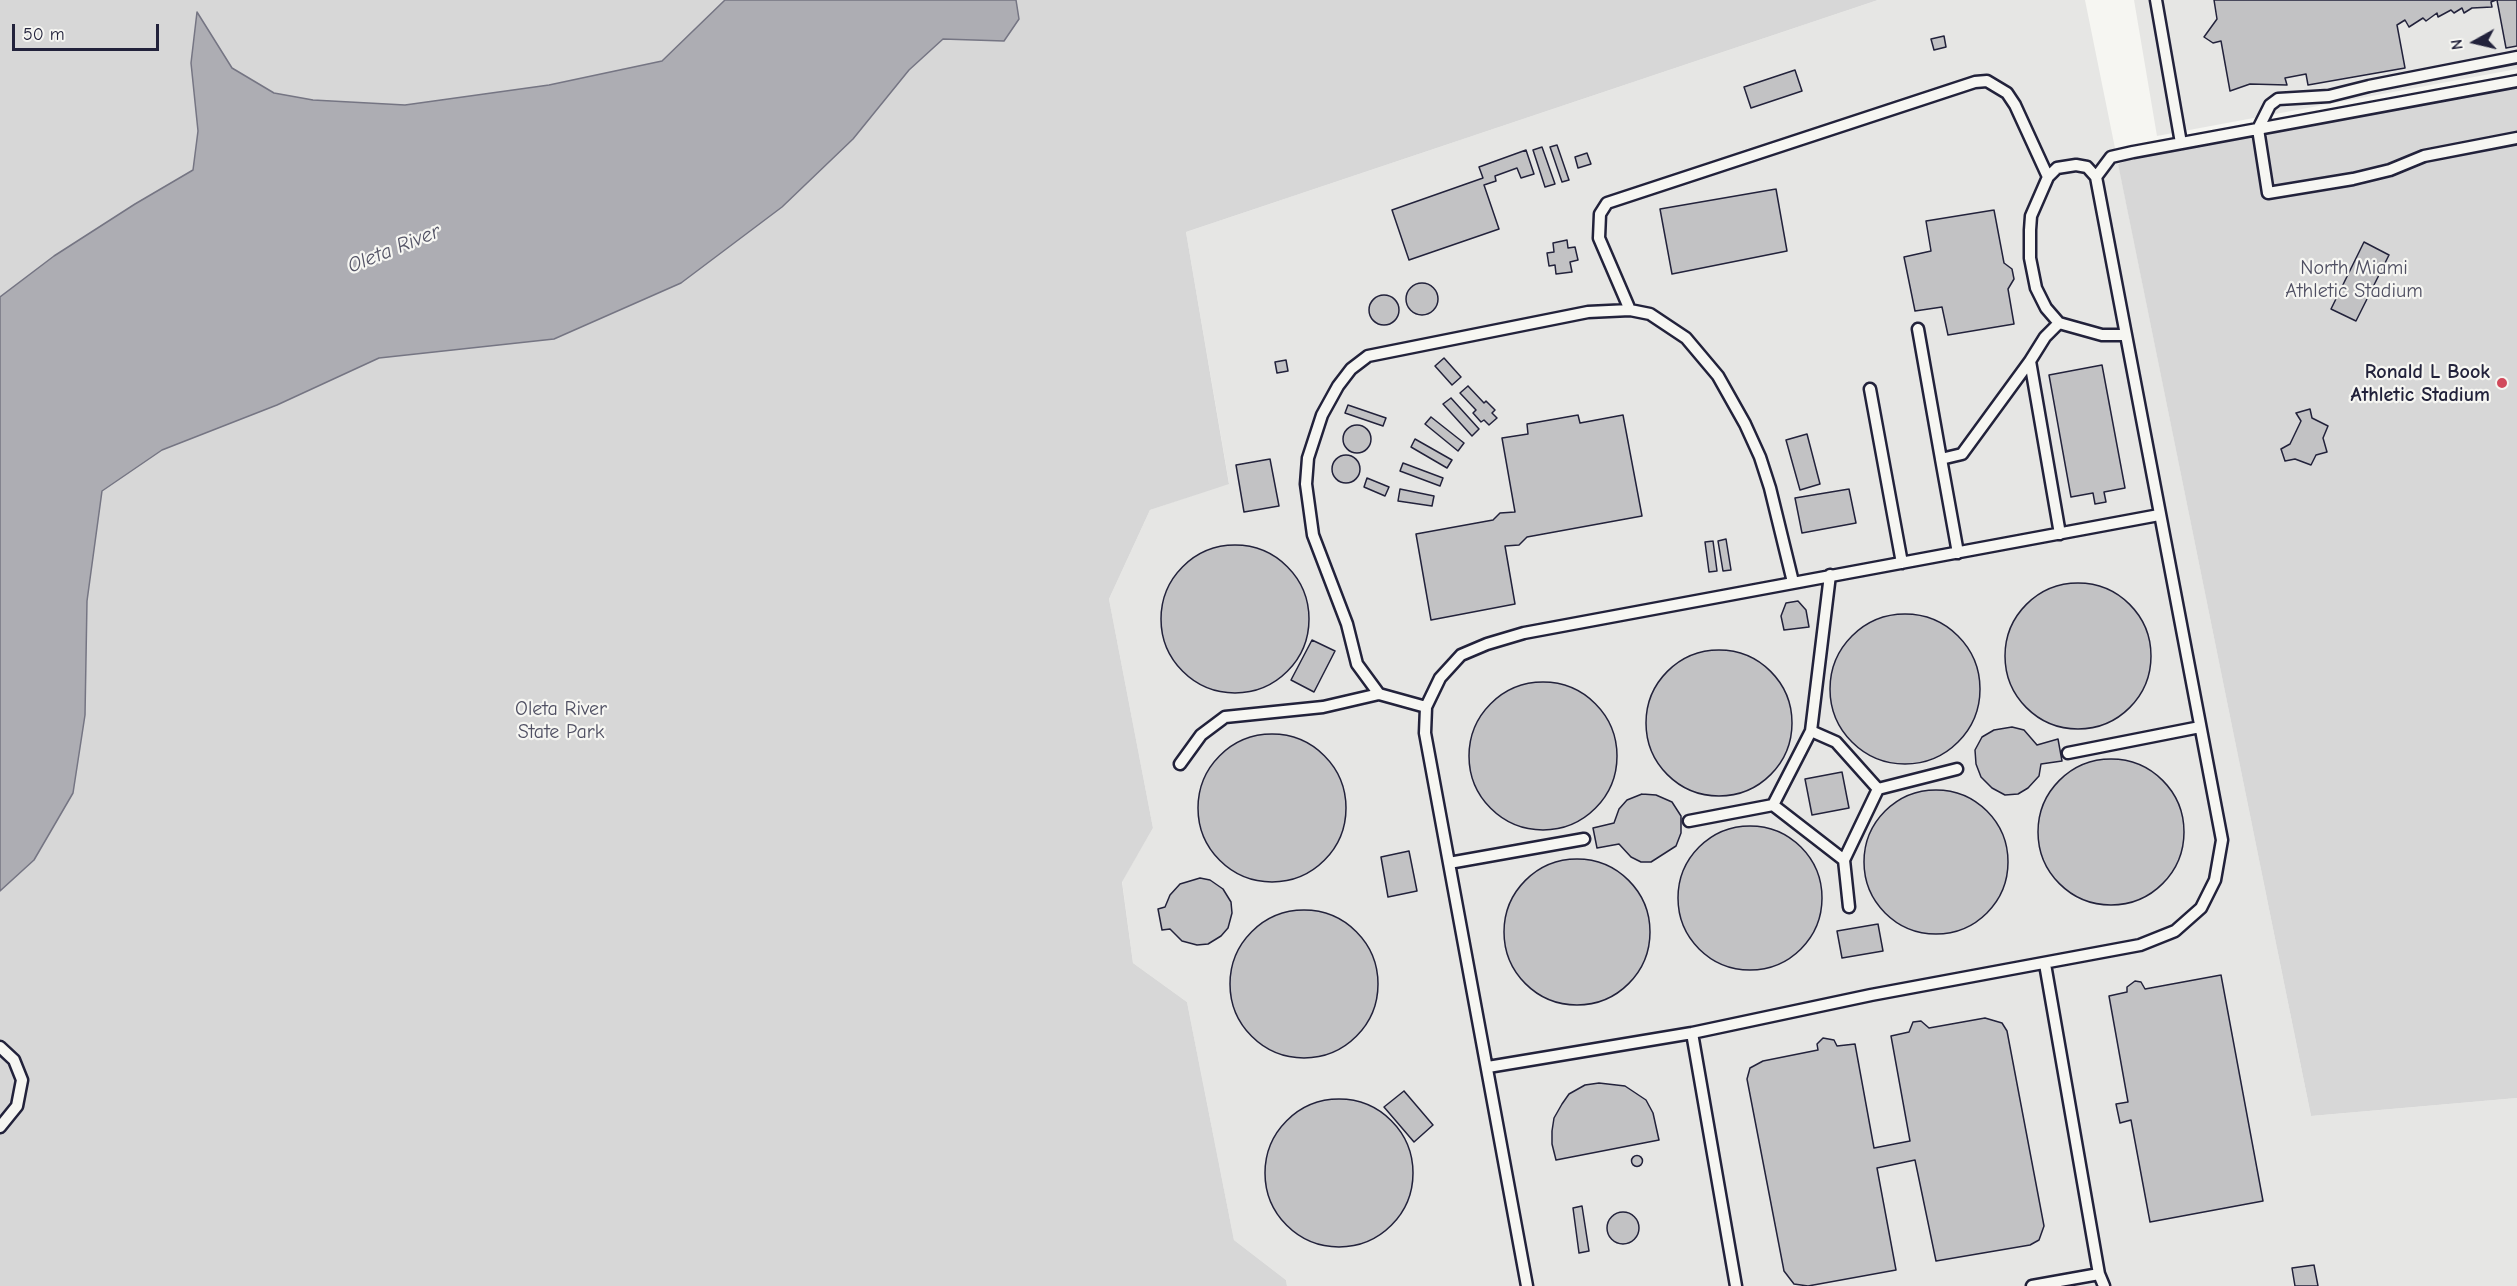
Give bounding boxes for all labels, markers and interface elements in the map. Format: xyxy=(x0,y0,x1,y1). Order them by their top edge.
scale bar xyxy=(15,12,162,50)
north arrow xyxy=(2445,12,2505,72)
text: 50 m xyxy=(23,24,65,45)
text: N xyxy=(2448,38,2467,51)
water label: Oleta River xyxy=(344,219,444,279)
park label: North Miami Athletic Stadium xyxy=(2285,256,2423,303)
place label: Ronald L Book Athletic Stadium xyxy=(2351,360,2490,407)
marker: Ronald L Book Athletic Stadium xyxy=(2495,376,2509,390)
park label: Oleta River State Park xyxy=(515,697,607,744)

